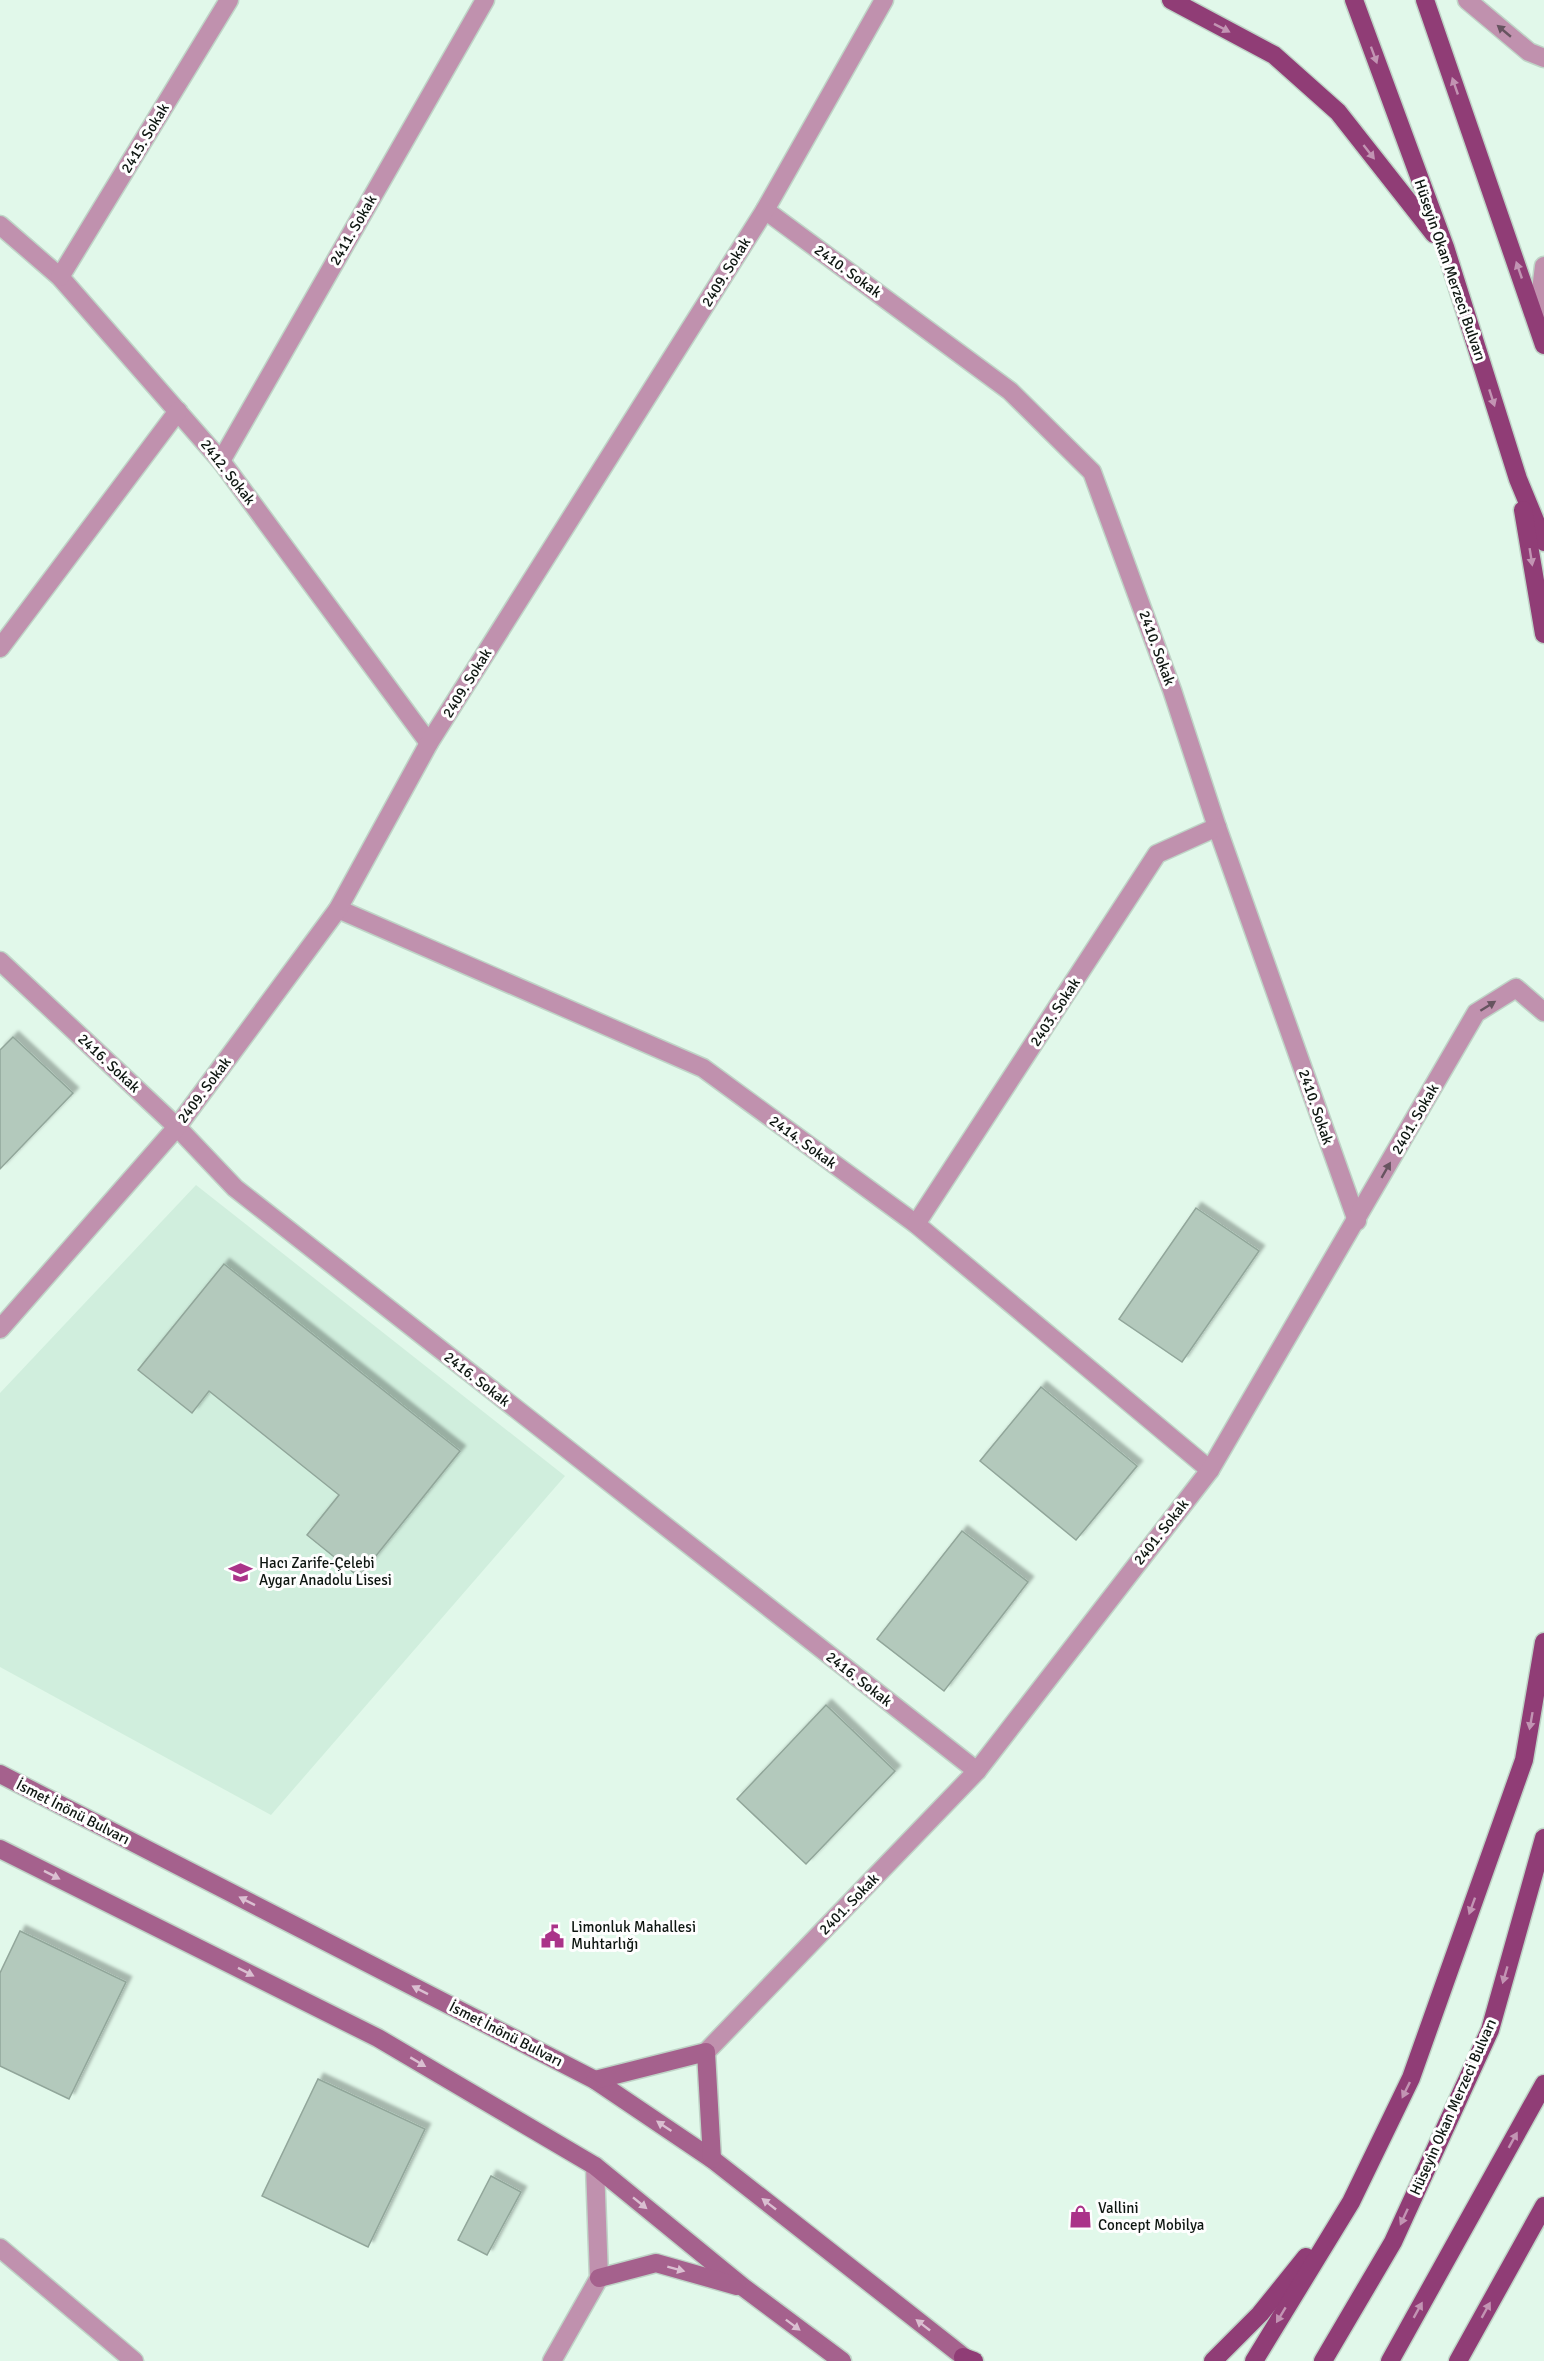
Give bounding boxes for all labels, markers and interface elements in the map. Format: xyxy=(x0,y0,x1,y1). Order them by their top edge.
one-way arrow xyxy=(1214,23,1231,33)
one-way arrow xyxy=(1497,25,1512,38)
one-way arrow xyxy=(1370,46,1379,64)
one-way arrow xyxy=(1449,77,1459,95)
street label: 2415. Sokak xyxy=(117,99,173,176)
one-way arrow xyxy=(1363,144,1376,160)
street label: Hüseyin Okan Merzeci Bulvarı xyxy=(1410,177,1490,363)
street label: 2411. Sokak xyxy=(326,191,381,268)
street label: 2409. Sokak xyxy=(698,234,755,310)
street label: 2410. Sokak xyxy=(811,241,885,302)
one-way arrow xyxy=(1513,261,1523,279)
one-way arrow xyxy=(1488,389,1498,407)
street label: 2412. Sokak xyxy=(197,436,260,509)
one-way arrow xyxy=(1527,548,1536,567)
street label: 2410. Sokak xyxy=(1135,608,1179,688)
street label: 2409. Sokak xyxy=(439,645,496,721)
street label: 2403. Sokak xyxy=(1026,974,1084,1050)
one-way arrow xyxy=(1480,1000,1496,1011)
street label: 2416. Sokak xyxy=(74,1030,144,1097)
street label: 2409. Sokak xyxy=(173,1053,235,1127)
street label: 2410. Sokak xyxy=(1295,1067,1337,1147)
street label: 2401. Sokak xyxy=(1388,1080,1443,1157)
street label: 2414. Sokak xyxy=(766,1112,840,1173)
one-way arrow xyxy=(1381,1161,1391,1178)
street label: 2416. Sokak xyxy=(441,1348,514,1411)
street label: 2401. Sokak xyxy=(1130,1495,1193,1568)
place label: Hacı Zarife-Çelebi Aygar Anadolu Lisesi xyxy=(259,1554,392,1589)
school or university icon: Hacı Zarife-Çelebi Aygar Anadolu Lisesi xyxy=(228,1559,254,1585)
street label: 2416. Sokak xyxy=(823,1648,896,1711)
one-way arrow xyxy=(1526,1712,1535,1731)
street label: İsmet İnönü Bulvarı xyxy=(13,1776,133,1848)
street label: 2401. Sokak xyxy=(815,1869,883,1938)
one-way arrow xyxy=(44,1871,61,1880)
one-way arrow xyxy=(238,1896,255,1906)
one-way arrow xyxy=(1467,1897,1477,1915)
place label: Limonluk Mahallesi Muhtarlığı xyxy=(571,1918,696,1953)
public building icon: Limonluk Mahallesi Muhtarlığı xyxy=(540,1923,566,1949)
one-way arrow xyxy=(1500,1966,1510,1984)
one-way arrow xyxy=(237,1967,254,1977)
one-way arrow xyxy=(412,1985,429,1995)
street label: İsmet İnönü Bulvarı xyxy=(446,1998,566,2070)
street label: Hüseyin Okan Merzeci Bulvarı xyxy=(1406,2016,1500,2198)
one-way arrow xyxy=(410,2057,427,2067)
one-way arrow xyxy=(1401,2081,1410,2098)
one-way arrow xyxy=(656,2120,672,2132)
one-way arrow xyxy=(1508,2131,1518,2148)
one-way arrow xyxy=(632,2197,648,2210)
one-way arrow xyxy=(762,2199,777,2211)
place label: Vallini Concept Mobilya xyxy=(1098,2199,1204,2234)
shop icon: Vallini Concept Mobilya xyxy=(1067,2204,1093,2230)
one-way arrow xyxy=(1400,2209,1409,2226)
one-way arrow xyxy=(668,2265,686,2274)
one-way arrow xyxy=(1481,2301,1491,2318)
one-way arrow xyxy=(1413,2302,1424,2318)
one-way arrow xyxy=(1276,2307,1287,2323)
one-way arrow xyxy=(786,2318,801,2330)
one-way arrow xyxy=(915,2319,930,2331)

